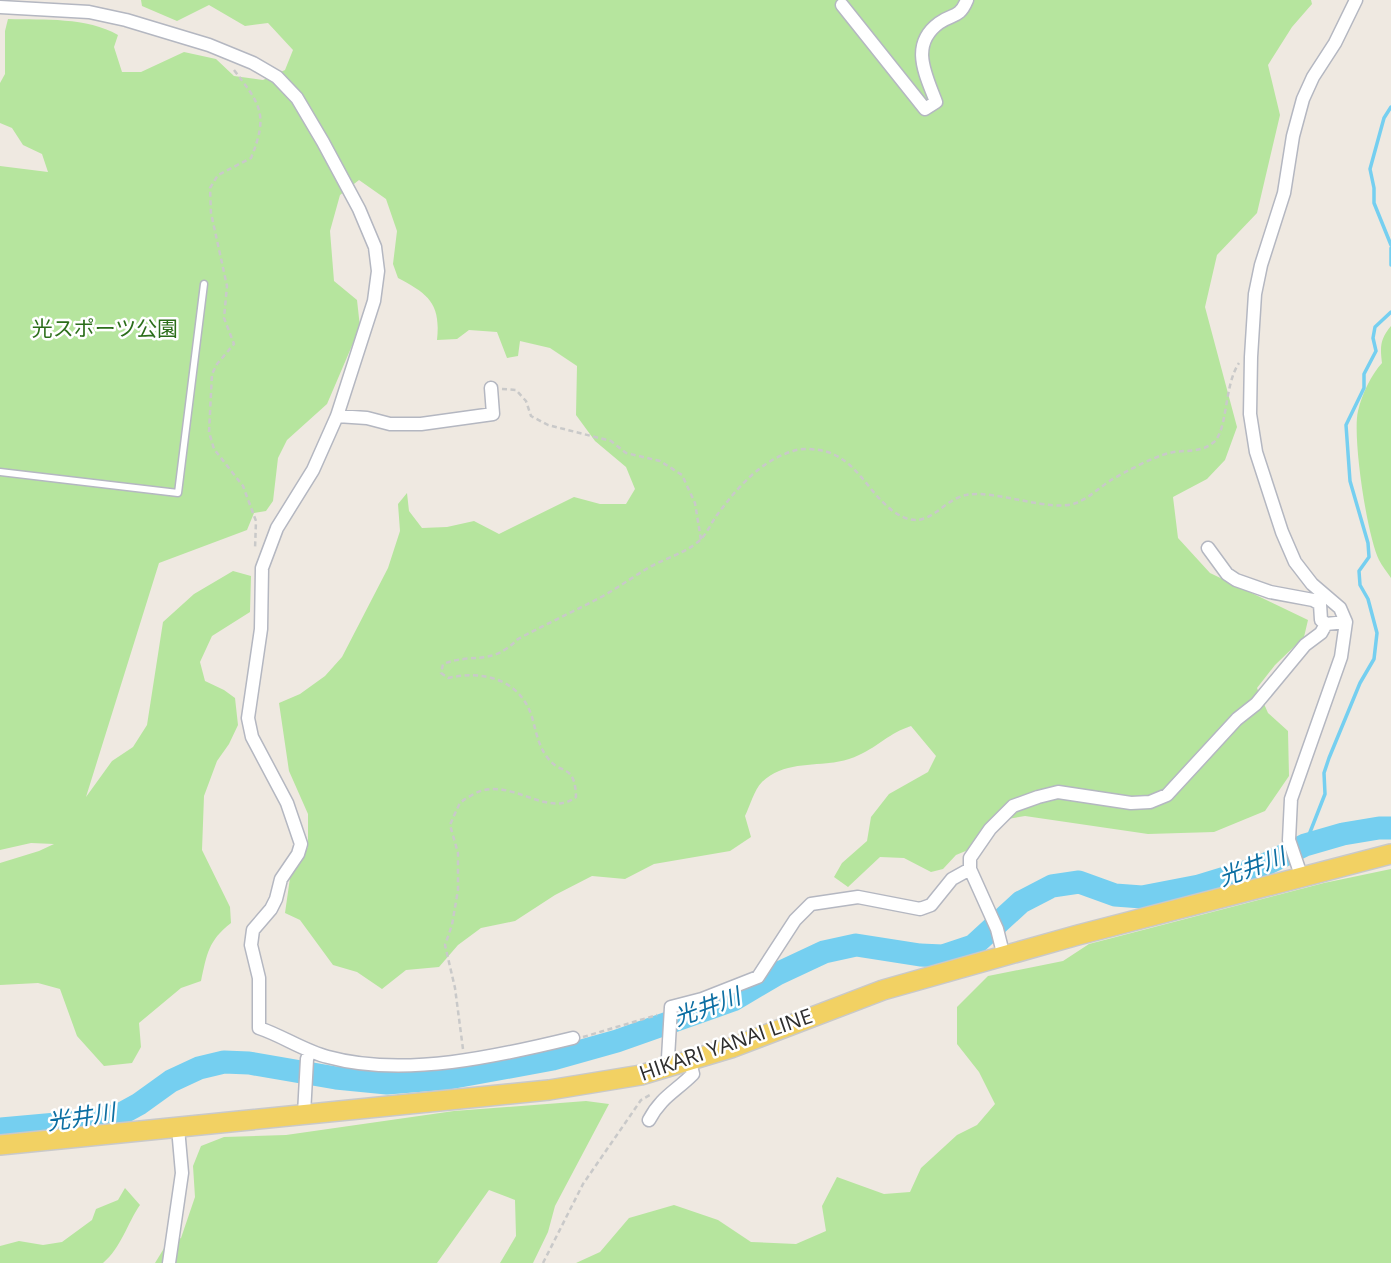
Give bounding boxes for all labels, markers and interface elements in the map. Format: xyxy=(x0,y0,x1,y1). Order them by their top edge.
park label: 光スポーツ公園 xyxy=(32,314,178,342)
water label: 光井川 xyxy=(1214,838,1292,893)
water label: 光井川 xyxy=(669,978,747,1033)
street label: HIKARI YANAI LINE xyxy=(635,1001,816,1087)
water label: 光井川 xyxy=(44,1094,120,1137)

